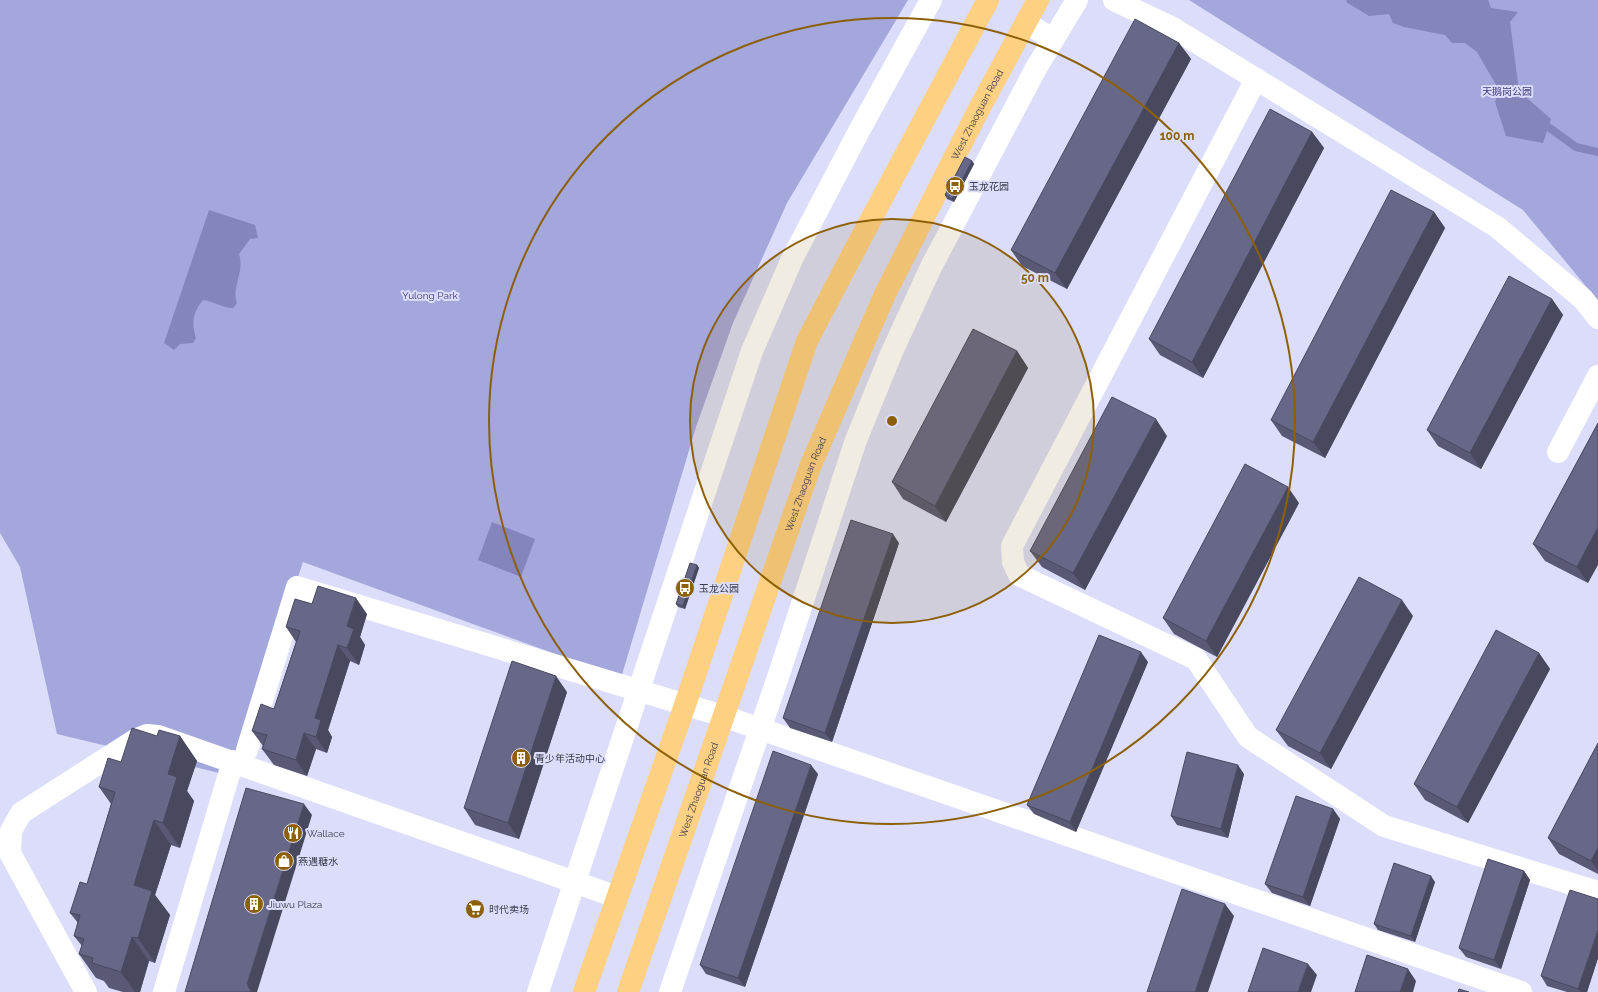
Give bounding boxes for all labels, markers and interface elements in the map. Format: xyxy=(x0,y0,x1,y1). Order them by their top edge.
street label: West Zhaoguan Road xyxy=(949,67,1005,161)
park label: 天鹅岗公园 xyxy=(1482,86,1532,97)
text: 100 m xyxy=(1160,129,1194,143)
bus stop icon: 玉龙花园 xyxy=(944,175,966,197)
place label: 玉龙花园 xyxy=(969,181,1009,192)
text: 50 m xyxy=(1021,271,1049,285)
park label: Yulong Park xyxy=(402,290,458,301)
centre of rings xyxy=(885,414,899,428)
street label: West Zhaoguan Road xyxy=(783,435,828,533)
bus stop icon: 玉龙公园 xyxy=(674,577,696,599)
place label: 玉龙公园 xyxy=(699,583,739,594)
street label: West Zhaoguan Road xyxy=(677,741,720,839)
building icon: 青少年活动中心 xyxy=(510,747,532,769)
place label: 青少年活动中心 xyxy=(535,753,605,764)
restaurant icon: Wallace xyxy=(282,822,304,844)
place label: Wallace xyxy=(307,828,345,839)
shop icon: 燕遇糖水 xyxy=(273,850,295,872)
place label: 燕遇糖水 xyxy=(298,856,338,867)
building icon: Jiuwu Plaza xyxy=(243,893,265,915)
supermarket icon: 时代卖场 xyxy=(464,898,486,920)
place label: Jiuwu Plaza xyxy=(268,899,322,910)
place label: 时代卖场 xyxy=(489,904,529,915)

